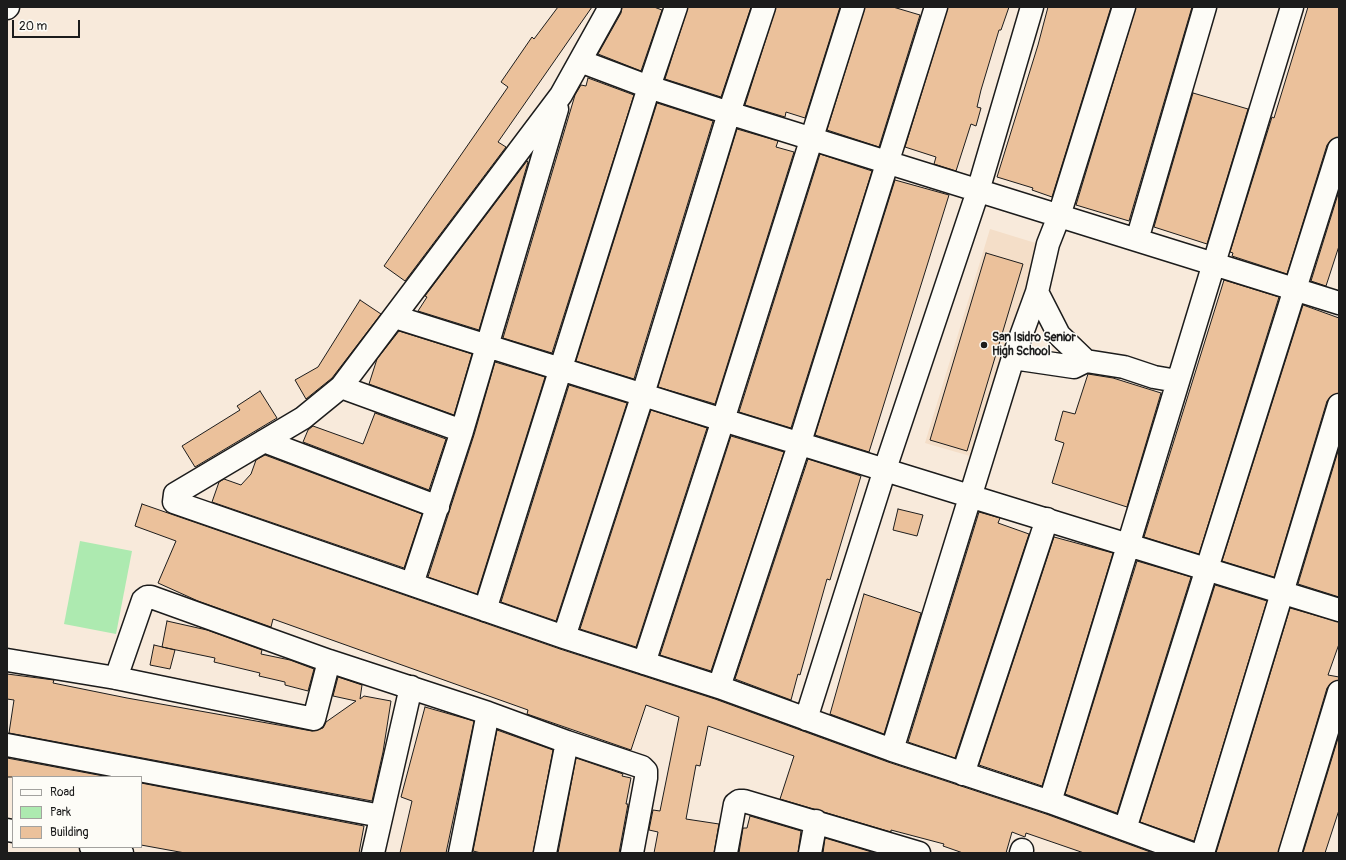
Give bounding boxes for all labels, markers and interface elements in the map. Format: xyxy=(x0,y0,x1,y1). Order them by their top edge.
scale bar xyxy=(14,12,82,38)
text: 20 m xyxy=(19,19,47,34)
place label: San Isidro Senior High School xyxy=(992,331,1076,359)
marker: San Isidro Senior High School xyxy=(979,340,989,350)
legend xyxy=(12,776,142,848)
text: Road xyxy=(50,785,75,800)
text: Park xyxy=(50,805,71,820)
text: Building xyxy=(50,825,89,840)

